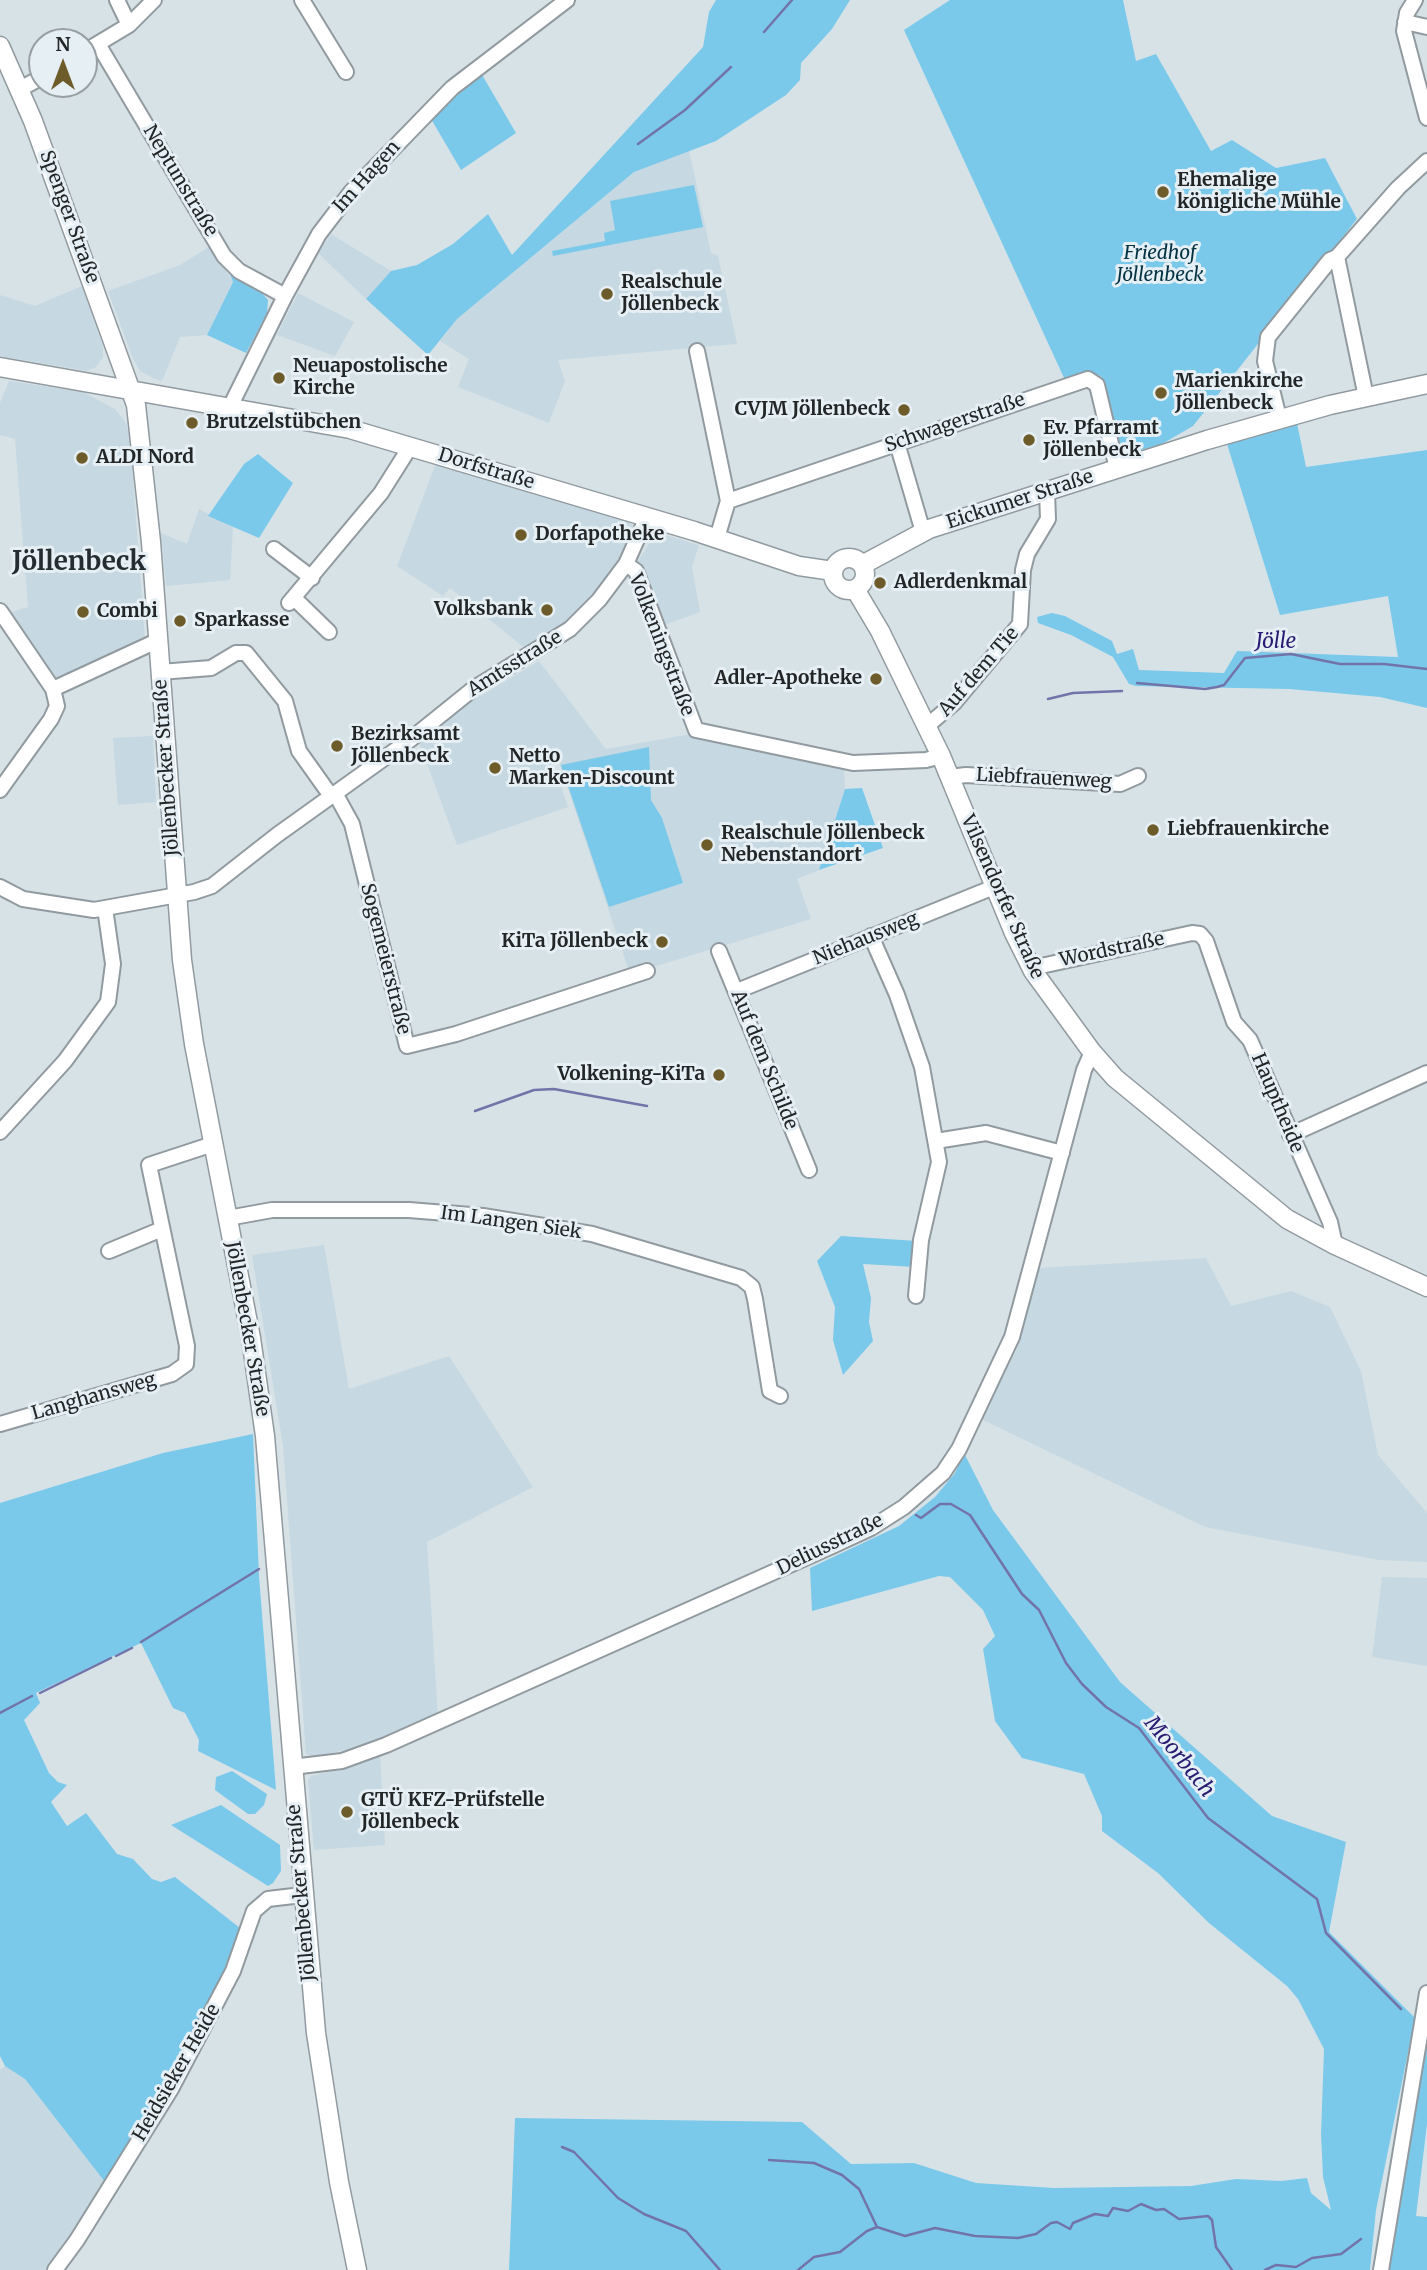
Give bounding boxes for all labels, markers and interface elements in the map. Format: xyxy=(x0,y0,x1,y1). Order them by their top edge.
north arrow xyxy=(28,28,98,98)
text: N xyxy=(55,32,71,56)
street label: Neptunstraße xyxy=(138,121,222,241)
street label: Im Hagen xyxy=(329,136,405,218)
street label: Spenger Straße xyxy=(34,148,104,286)
place label: Ehemalige königliche Mühle xyxy=(1177,170,1341,214)
marker: Ehemalige königliche Mühle xyxy=(1155,184,1171,200)
park label: Friedhof Jöllenbeck xyxy=(1116,243,1204,287)
place label: Realschule Jöllenbeck xyxy=(621,272,722,316)
marker: Realschule Jöllenbeck xyxy=(599,286,615,302)
place label: Neuapostolische Kirche xyxy=(293,356,447,400)
marker: Neuapostolische Kirche xyxy=(271,370,287,386)
place label: Marienkirche Jöllenbeck xyxy=(1175,371,1303,415)
marker: Marienkirche Jöllenbeck xyxy=(1153,385,1169,401)
street label: Schwagerstraße xyxy=(882,388,1028,458)
place label: CVJM Jöllenbeck xyxy=(735,399,890,421)
marker: CVJM Jöllenbeck xyxy=(896,402,912,418)
place label: Brutzelstübchen xyxy=(206,412,361,434)
marker: Brutzelstübchen xyxy=(184,415,200,431)
place label: Ev. Pfarramt Jöllenbeck xyxy=(1043,418,1159,462)
marker: Ev. Pfarramt Jöllenbeck xyxy=(1021,432,1037,448)
street label: Dorfstraße xyxy=(435,444,537,494)
place label: ALDI Nord xyxy=(96,447,194,469)
marker: ALDI Nord xyxy=(74,450,90,466)
street label: Eickumer Straße xyxy=(944,466,1096,534)
place label: Dorfapotheke xyxy=(535,524,664,546)
marker: Dorfapotheke xyxy=(513,527,529,543)
district label: Jöllenbeck xyxy=(12,547,146,579)
street label: Volkeningstraße xyxy=(623,571,699,719)
place label: Adlerdenkmal xyxy=(894,572,1027,594)
marker: Adlerdenkmal xyxy=(872,575,888,591)
place label: Volksbank xyxy=(434,599,533,621)
place label: Combi xyxy=(97,601,158,623)
marker: Volksbank xyxy=(539,602,555,618)
marker: Combi xyxy=(75,604,91,620)
place label: Sparkasse xyxy=(194,610,289,632)
marker: Sparkasse xyxy=(172,613,188,629)
street label: Auf dem Tie xyxy=(934,623,1024,721)
street label: Amtsstraße xyxy=(464,626,566,702)
water label: Jölle xyxy=(1256,629,1296,655)
place label: Adler-Apotheke xyxy=(714,668,862,690)
marker: Adler-Apotheke xyxy=(868,671,884,687)
street label: Jöllenbecker Straße xyxy=(149,679,185,857)
place label: Bezirksamt Jöllenbeck xyxy=(351,724,460,768)
marker: Bezirksamt Jöllenbeck xyxy=(329,738,345,754)
place label: Netto Marken-Discount xyxy=(509,746,675,790)
marker: Netto Marken-Discount xyxy=(487,760,503,776)
street label: Liebfrauenweg xyxy=(976,764,1112,794)
street label: Vilsendorfer Straße xyxy=(956,811,1048,983)
place label: Liebfrauenkirche xyxy=(1167,819,1329,841)
marker: Liebfrauenkirche xyxy=(1145,822,1161,838)
place label: Realschule Jöllenbeck Nebenstandort xyxy=(721,823,924,867)
marker: Realschule Jöllenbeck Nebenstandort xyxy=(699,837,715,853)
street label: Sogemeierstraße xyxy=(355,881,415,1037)
street label: Niehausweg xyxy=(810,908,922,970)
street label: Wordstraße xyxy=(1058,928,1166,972)
place label: KiTa Jöllenbeck xyxy=(501,931,648,953)
marker: KiTa Jöllenbeck xyxy=(654,934,670,950)
street label: Auf dem Schilde xyxy=(726,987,802,1133)
street label: Hauptheide xyxy=(1246,1050,1308,1156)
place label: Volkening-KiTa xyxy=(557,1064,705,1086)
marker: Volkening-KiTa xyxy=(711,1067,727,1083)
street label: Im Langen Siek xyxy=(439,1202,583,1244)
street label: Jöllenbecker Straße xyxy=(220,1240,274,1418)
street label: Langhansweg xyxy=(29,1368,159,1426)
street label: Deliusstraße xyxy=(773,1509,887,1581)
water label: Moorbach xyxy=(1139,1711,1219,1803)
place label: GTÜ KFZ-Prüfstelle Jöllenbeck xyxy=(361,1790,545,1834)
street label: Jöllenbecker Straße xyxy=(283,1804,321,1982)
marker: GTÜ KFZ-Prüfstelle Jöllenbeck xyxy=(339,1804,355,1820)
street label: Heidsieker Heide xyxy=(129,2000,225,2146)

